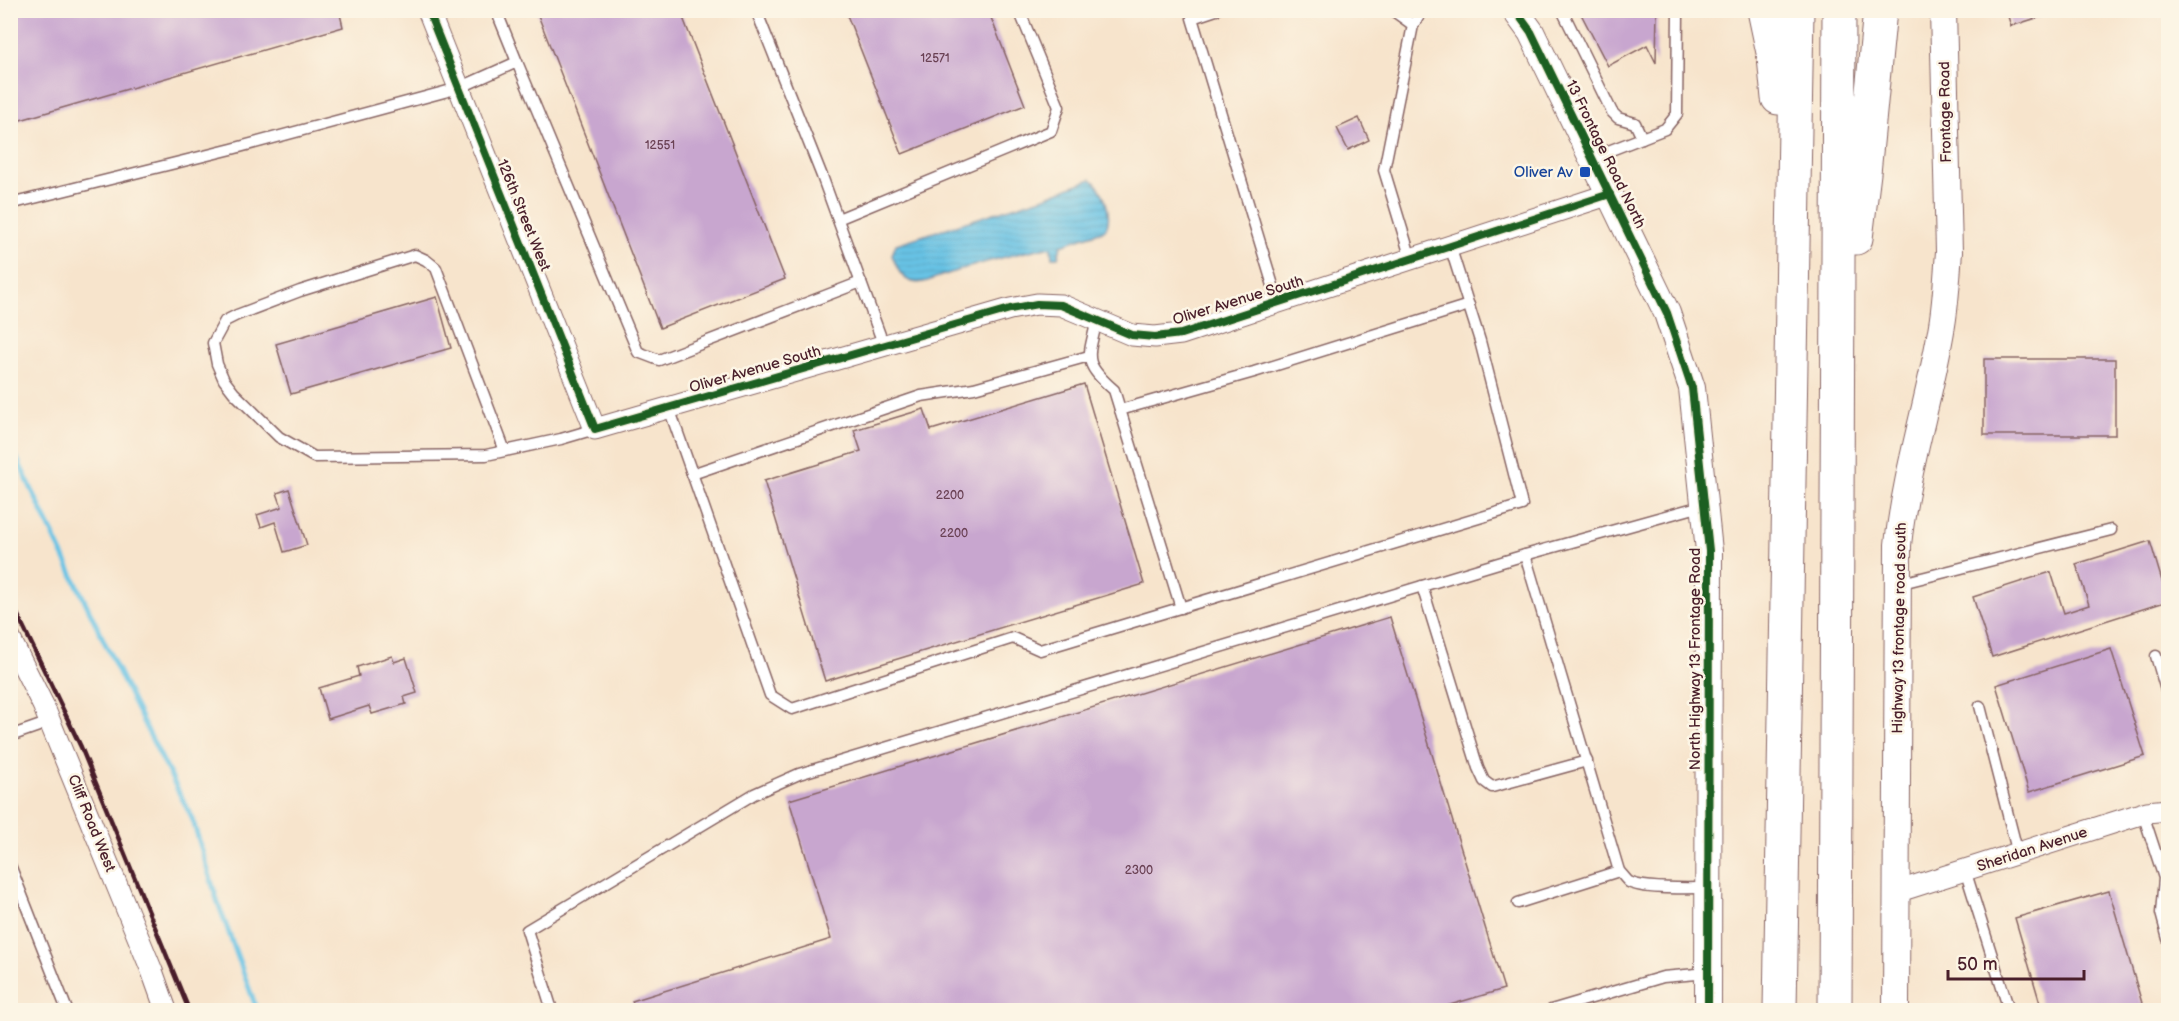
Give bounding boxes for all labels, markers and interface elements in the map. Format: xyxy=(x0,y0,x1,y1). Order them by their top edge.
house number: 12571 xyxy=(920,51,950,66)
street label: Frontage Road xyxy=(1935,61,1956,163)
street label: 13 Frontage Road North xyxy=(1561,77,1650,232)
house number: 12551 xyxy=(645,138,675,153)
street label: 126th Street West xyxy=(492,157,555,274)
place label: Oliver Av xyxy=(1514,163,1574,182)
marker: Oliver Av xyxy=(1578,165,1592,179)
street label: Oliver Avenue South xyxy=(1170,272,1306,329)
street label: Oliver Avenue South xyxy=(687,342,823,397)
house number: 2200 xyxy=(936,488,964,503)
street label: Highway 13 frontage road south xyxy=(1888,522,1911,734)
house number: 2200 xyxy=(940,526,968,541)
street label: North Highway 13 Frontage Road xyxy=(1686,548,1705,770)
street label: Cliff Road West xyxy=(63,772,120,875)
street label: Sheridan Avenue xyxy=(1974,823,2090,876)
house number: 2300 xyxy=(1125,863,1153,878)
scale bar xyxy=(1948,943,2084,981)
text: 50 m xyxy=(1957,954,1998,975)

